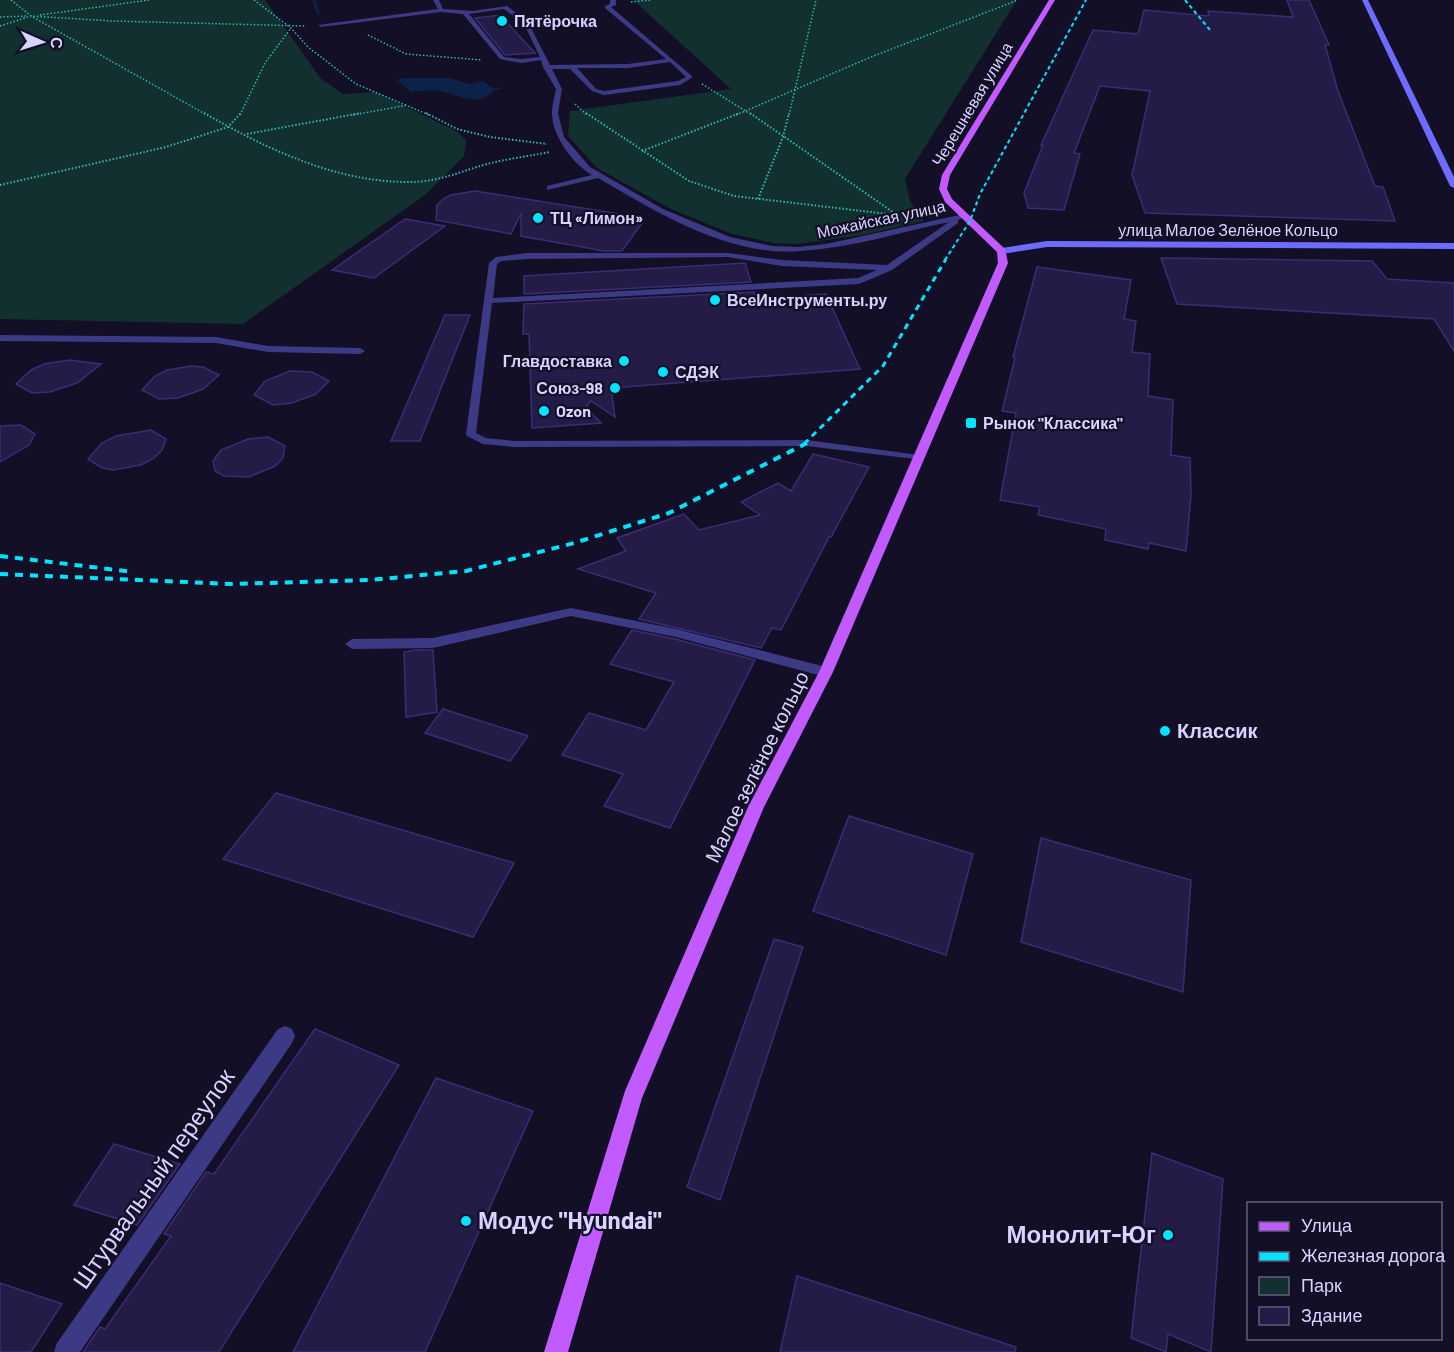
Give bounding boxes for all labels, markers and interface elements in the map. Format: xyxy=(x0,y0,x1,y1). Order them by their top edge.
place label: Пятёрочка xyxy=(514,11,597,30)
north arrow xyxy=(12,12,72,72)
marker: Пятёрочка xyxy=(495,14,509,28)
text: С xyxy=(48,37,67,50)
street label: Черешневая улица xyxy=(927,38,1016,169)
street label: Можайская улица xyxy=(815,196,947,241)
place label: ТЦ «Лимон» xyxy=(550,208,643,227)
marker: ТЦ «Лимон» xyxy=(531,211,545,225)
street label: улица Малое Зелёное Кольцо xyxy=(1118,220,1338,239)
place label: ВсеИнструменты.ру xyxy=(727,290,887,309)
marker: ВсеИнструменты.ру xyxy=(708,293,722,307)
place label: Главдоставка xyxy=(503,351,612,370)
marker: Главдоставка xyxy=(617,354,631,368)
place label: СДЭК xyxy=(675,362,719,381)
marker: СДЭК xyxy=(656,365,670,379)
place label: Союз-98 xyxy=(536,378,603,397)
marker: Союз-98 xyxy=(608,381,622,395)
place label: Ozon xyxy=(556,401,591,420)
marker: Ozon xyxy=(537,404,551,418)
place label: Рынок "Классика" xyxy=(983,413,1123,432)
marker: Рынок "Классика" xyxy=(964,416,978,430)
street label: Малое зелёное кольцо xyxy=(699,667,813,866)
place label: Классик xyxy=(1177,718,1259,742)
marker: Классик xyxy=(1158,724,1172,738)
street label: Штурвальный переулок xyxy=(66,1062,240,1294)
legend xyxy=(1247,1202,1442,1340)
place label: Модус "Hyundai" xyxy=(478,1205,662,1234)
marker: Модус "Hyundai" xyxy=(459,1214,473,1228)
text: Улица xyxy=(1301,1214,1353,1236)
place label: Монолит-Юг xyxy=(1006,1219,1156,1248)
marker: Монолит-Юг xyxy=(1161,1228,1175,1242)
text: Железная дорога xyxy=(1301,1244,1446,1266)
text: Парк xyxy=(1301,1274,1342,1296)
text: Здание xyxy=(1301,1304,1362,1326)

